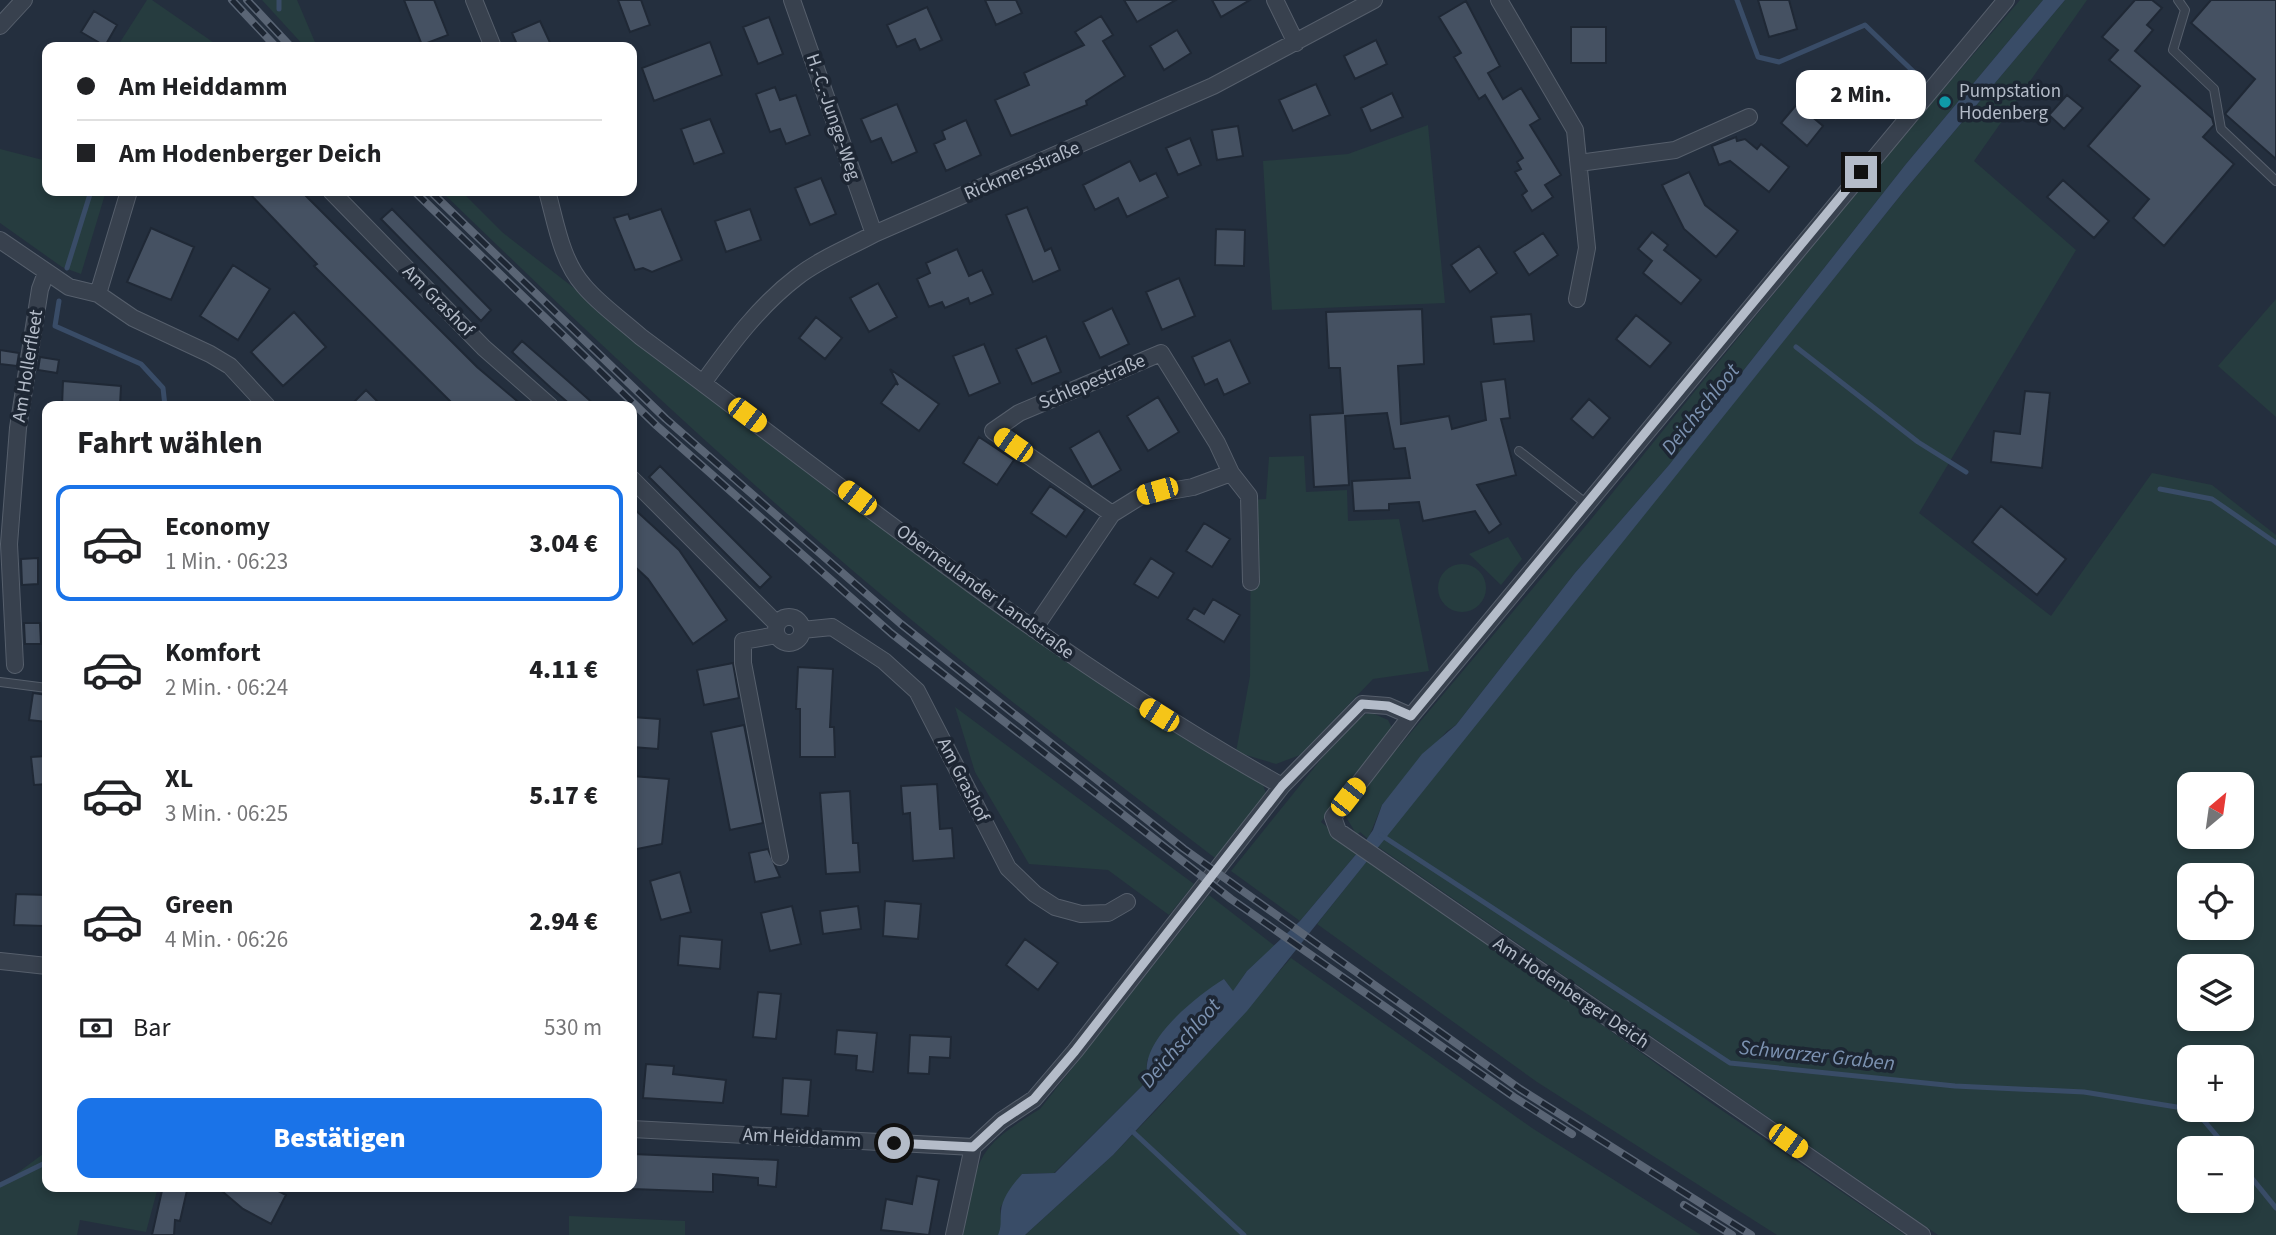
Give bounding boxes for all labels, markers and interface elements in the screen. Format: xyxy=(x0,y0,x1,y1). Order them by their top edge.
street label: H.-C.-Junge-Weg xyxy=(799,50,867,184)
text: Am Heiddamm xyxy=(119,68,288,105)
callout: 2 Min. xyxy=(1796,71,1926,120)
text: 2 Min. xyxy=(1830,78,1892,111)
place label: Pumpstation Hodenberg xyxy=(1959,78,2061,127)
marker: Pumpstation Hodenberg xyxy=(1937,94,1953,110)
street label: Rickmersstraße xyxy=(960,134,1084,208)
text: Am Hodenberger Deich xyxy=(119,135,382,172)
route end xyxy=(1845,156,1877,188)
street label: Am Grashof xyxy=(396,259,481,344)
street label: Am Hollerfleet xyxy=(6,307,50,424)
street label: Schlepestraße xyxy=(1034,347,1150,417)
water label: Deichschloot xyxy=(1654,356,1747,461)
car xyxy=(724,394,771,436)
text: Fahrt wählen xyxy=(77,420,263,466)
car xyxy=(990,424,1037,466)
car xyxy=(1134,475,1181,507)
car xyxy=(834,477,881,519)
text: Economy xyxy=(165,508,270,545)
icon: car xyxy=(81,512,144,575)
street label: Oberneulander Landstraße xyxy=(890,518,1080,666)
text: 3.04 € xyxy=(529,525,598,562)
text: 1 Min. · 06:23 xyxy=(165,545,288,578)
text: Komfort xyxy=(165,634,261,671)
icon: car xyxy=(81,638,144,701)
text: 4.11 € xyxy=(529,651,598,688)
text: 2 Min. · 06:24 xyxy=(165,671,288,704)
car xyxy=(1136,695,1183,735)
street label: Am Grashof xyxy=(930,733,996,828)
text: XL xyxy=(165,760,193,797)
icon: car xyxy=(81,764,144,827)
north arrow xyxy=(2177,772,2254,849)
map controls xyxy=(2177,772,2254,1213)
car xyxy=(1327,774,1370,820)
text: 5.17 € xyxy=(529,777,598,814)
text: 3 Min. · 06:25 xyxy=(165,797,288,830)
button: locate xyxy=(2177,863,2254,940)
text: Green xyxy=(165,886,233,923)
icon: car xyxy=(81,890,144,953)
text: 2.94 € xyxy=(529,903,598,940)
text: 4 Min. · 06:26 xyxy=(165,923,288,956)
street label: Am Hodenberger Deich xyxy=(1488,931,1654,1055)
button: layers xyxy=(2177,954,2254,1031)
water label: Deichschloot xyxy=(1133,991,1228,1094)
icon: cash xyxy=(77,1009,115,1047)
text: Bar xyxy=(133,1009,170,1046)
text: 530 m xyxy=(544,1011,602,1044)
water label: Schwarzer Graben xyxy=(1738,1032,1896,1078)
button: + xyxy=(2177,1045,2254,1122)
button: Bestätigen xyxy=(77,1098,602,1178)
car xyxy=(1765,1120,1812,1162)
street label: Am Heiddamm xyxy=(742,1121,862,1155)
route start xyxy=(878,1127,910,1159)
button: − xyxy=(2177,1136,2254,1213)

